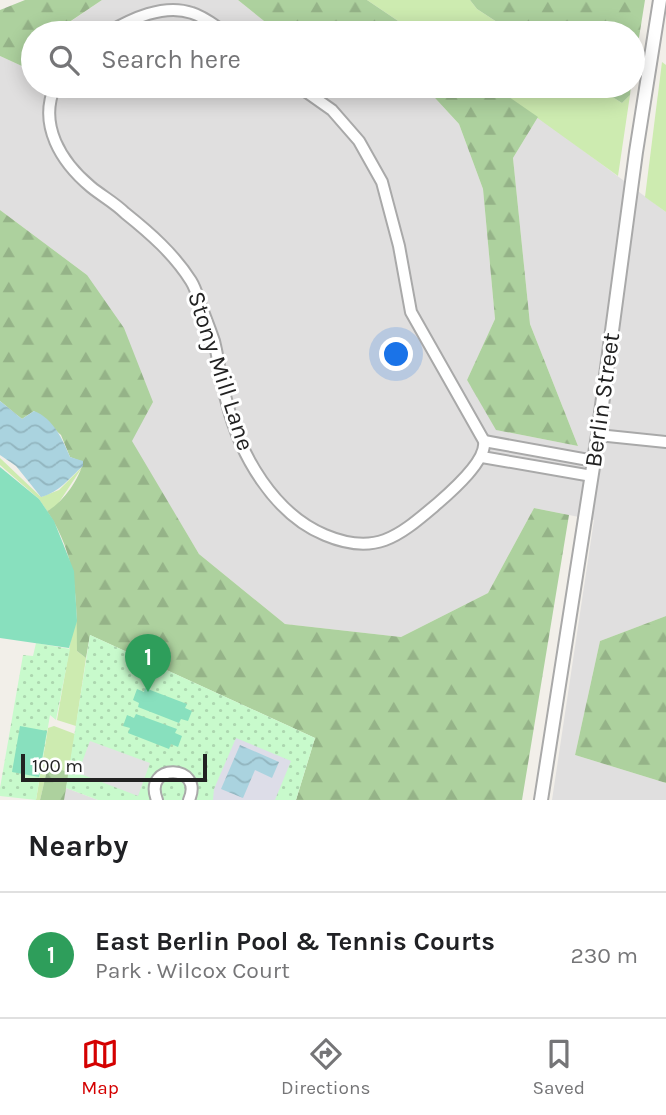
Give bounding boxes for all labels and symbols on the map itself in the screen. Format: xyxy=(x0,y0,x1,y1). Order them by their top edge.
street label: Stony Mill Lane xyxy=(182,288,260,454)
street label: Berlin Street xyxy=(579,331,625,469)
your location xyxy=(379,337,413,371)
pin: 1 xyxy=(125,634,171,692)
scale bar xyxy=(21,751,206,783)

